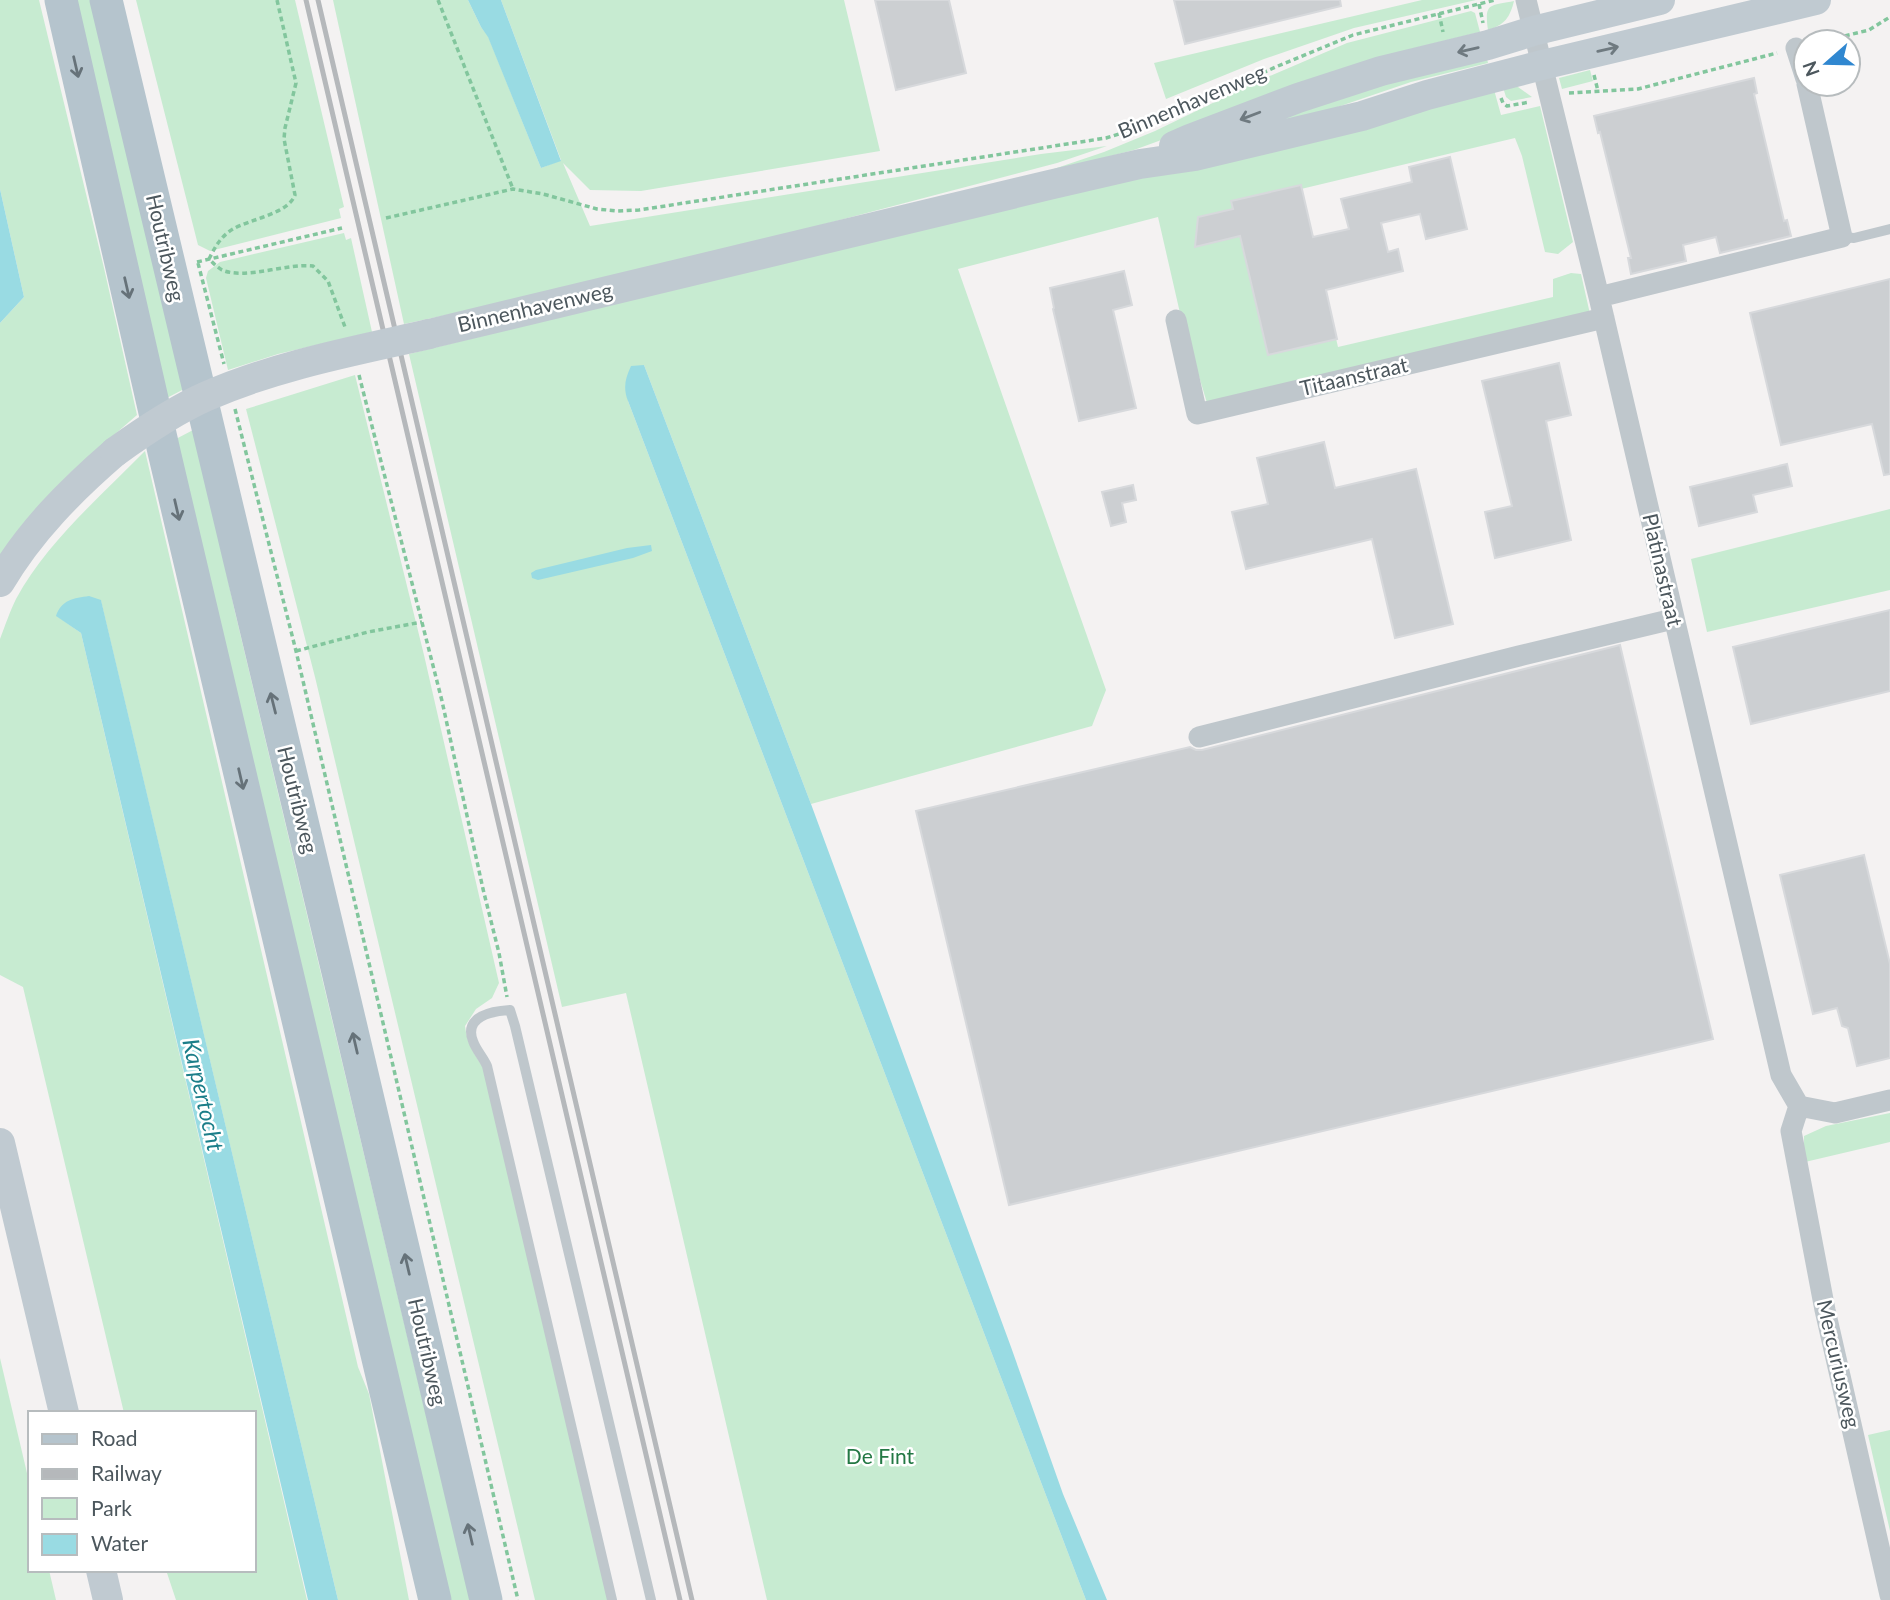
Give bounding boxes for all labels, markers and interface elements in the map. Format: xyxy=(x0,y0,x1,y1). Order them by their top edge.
north arrow xyxy=(1792,28,1862,98)
one-way arrow xyxy=(1596,42,1619,55)
one-way arrow xyxy=(1457,44,1480,57)
one-way arrow xyxy=(70,55,83,77)
street label: Binnenhavenweg xyxy=(1114,58,1269,143)
text: N xyxy=(1797,58,1824,80)
one-way arrow xyxy=(1240,111,1262,123)
street label: Houtribweg xyxy=(142,191,191,304)
one-way arrow xyxy=(120,276,134,299)
street label: Binnenhavenweg xyxy=(455,277,615,337)
street label: Titaanstraat xyxy=(1297,351,1410,400)
one-way arrow xyxy=(171,498,185,521)
street label: Platinastraat xyxy=(1638,511,1689,629)
one-way arrow xyxy=(266,692,279,714)
street label: Houtribweg xyxy=(273,743,324,856)
one-way arrow xyxy=(235,767,248,790)
one-way arrow xyxy=(348,1032,361,1055)
water label: Karpertocht xyxy=(177,1036,231,1154)
one-way arrow xyxy=(400,1253,413,1276)
street label: Houtribweg xyxy=(404,1295,453,1408)
street label: Mercuriusweg xyxy=(1813,1297,1866,1430)
legend xyxy=(28,1411,256,1572)
text: Road xyxy=(91,1425,138,1450)
park label: De Fint xyxy=(846,1443,915,1468)
text: Railway xyxy=(91,1460,162,1485)
text: Park xyxy=(91,1495,132,1520)
one-way arrow xyxy=(463,1523,476,1545)
text: Water xyxy=(91,1530,148,1555)

